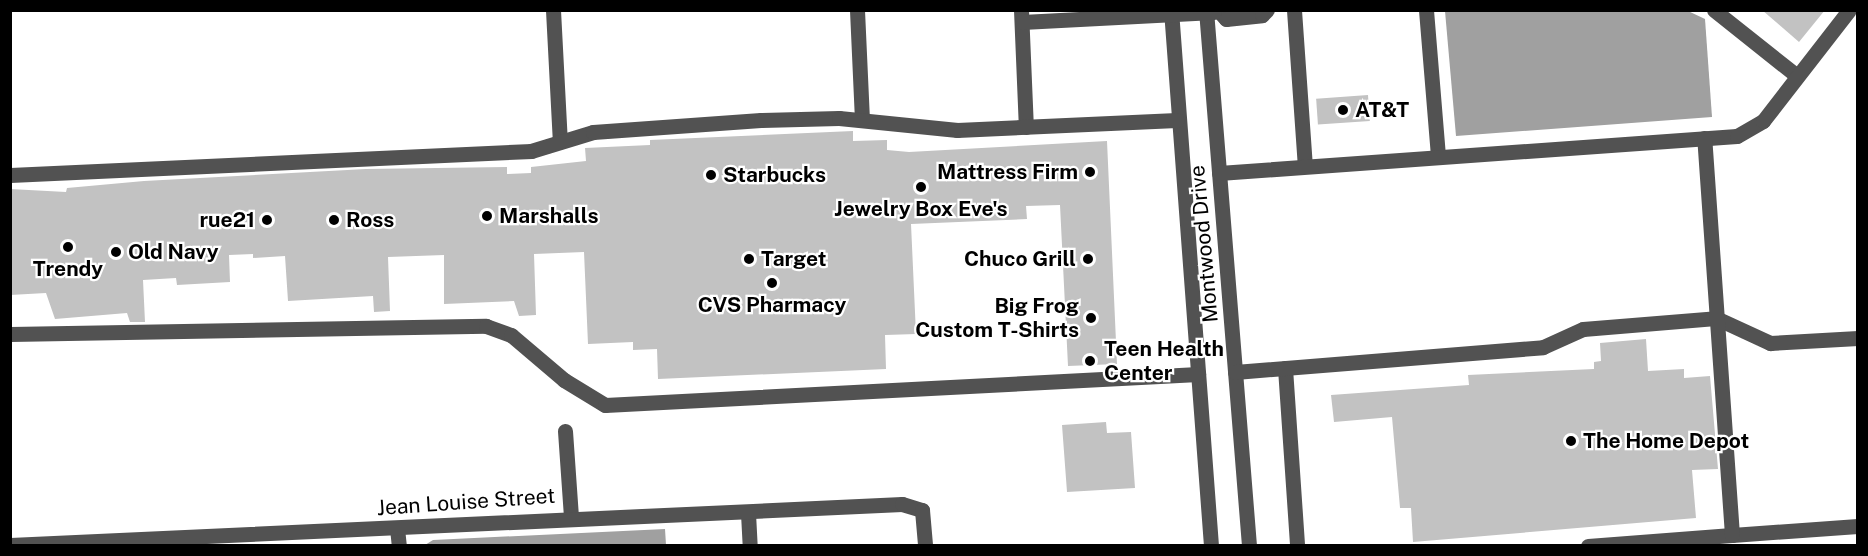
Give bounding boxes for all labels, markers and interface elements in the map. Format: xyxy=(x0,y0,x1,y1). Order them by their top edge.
place label: AT&T xyxy=(1355,97,1409,123)
marker: AT&T xyxy=(1336,103,1350,117)
place label: Mattress Firm xyxy=(937,159,1078,185)
place label: Starbucks xyxy=(723,162,826,188)
street label: Montwood Drive xyxy=(1185,164,1223,324)
marker: Mattress Firm xyxy=(1083,165,1097,179)
marker: Starbucks xyxy=(704,168,718,182)
marker: Jewelry Box Eve's xyxy=(914,180,928,194)
place label: Jewelry Box Eve's xyxy=(834,196,1008,222)
place label: Marshalls xyxy=(499,203,598,229)
place label: rue21 xyxy=(199,207,255,233)
place label: Ross xyxy=(346,207,394,233)
marker: Marshalls xyxy=(480,209,494,223)
marker: rue21 xyxy=(260,213,274,227)
marker: Ross xyxy=(327,213,341,227)
place label: Old Navy xyxy=(128,239,219,265)
marker: Trendy xyxy=(61,240,75,254)
marker: Old Navy xyxy=(109,245,123,259)
place label: Target xyxy=(761,246,826,272)
place label: Chuco Grill xyxy=(964,246,1076,272)
marker: Target xyxy=(742,252,756,266)
marker: Chuco Grill xyxy=(1081,252,1095,266)
place label: Trendy xyxy=(33,256,103,282)
marker: CVS Pharmacy xyxy=(765,276,779,290)
place label: CVS Pharmacy xyxy=(698,292,846,318)
place label: Big Frog Custom T-Shirts xyxy=(915,293,1079,343)
marker: Big Frog Custom T-Shirts xyxy=(1084,311,1098,325)
place label: Teen Health Center xyxy=(1104,336,1224,386)
marker: Teen Health Center xyxy=(1081,352,1099,370)
place label: The Home Depot xyxy=(1583,428,1749,454)
marker: The Home Depot xyxy=(1564,434,1578,448)
street label: Jean Louise Street xyxy=(376,483,556,521)

